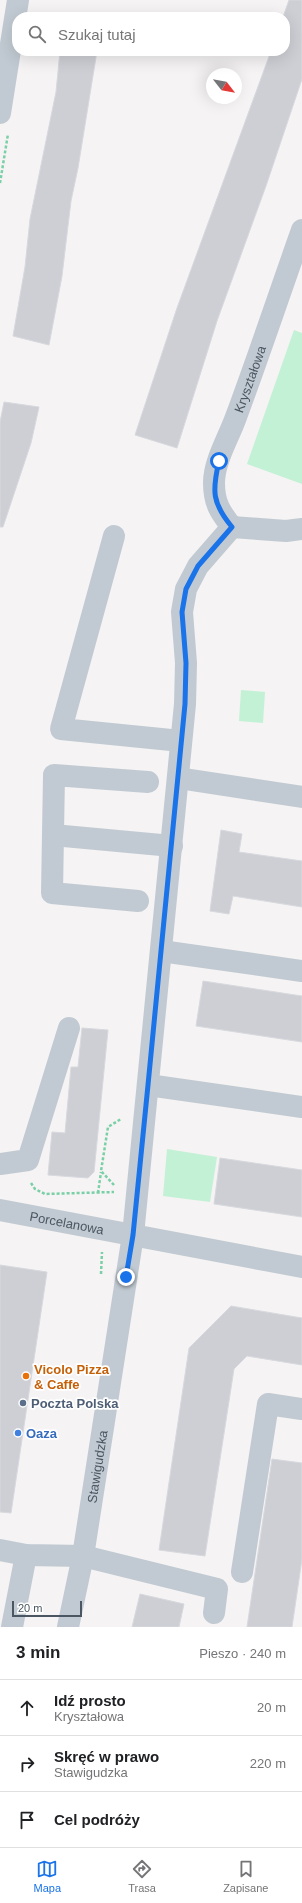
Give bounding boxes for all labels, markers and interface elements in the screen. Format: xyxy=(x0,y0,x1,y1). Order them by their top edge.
search box xyxy=(12,12,290,56)
icon: search xyxy=(26,23,48,45)
text: Szukaj tutaj xyxy=(58,26,136,43)
north arrow xyxy=(206,68,242,104)
street label: Kryształowa xyxy=(231,343,269,415)
route start xyxy=(210,452,228,470)
street label: Porcelanowa xyxy=(28,1208,106,1237)
route end xyxy=(117,1268,135,1286)
place label: Vicolo Pizza & Caffe xyxy=(34,1362,110,1392)
marker: Vicolo Pizza & Caffe xyxy=(21,1371,31,1381)
place label: Poczta Polska xyxy=(31,1396,119,1411)
marker: Poczta Polska xyxy=(18,1398,28,1408)
place label: Oaza xyxy=(26,1426,58,1441)
marker: Oaza xyxy=(13,1428,23,1438)
street label: Stawigudzka xyxy=(84,1428,110,1504)
scale bar xyxy=(12,1599,82,1618)
text: 20 m xyxy=(18,1602,42,1614)
text: 3 min xyxy=(16,1643,60,1662)
text: Pieszo · 240 m xyxy=(199,1646,286,1661)
text: Idź prosto xyxy=(54,1692,126,1709)
icon: ahead xyxy=(16,1697,38,1719)
text: 20 m xyxy=(257,1700,286,1715)
text: Kryształowa xyxy=(54,1709,124,1724)
text: Skręć w prawo xyxy=(54,1748,159,1765)
icon: right xyxy=(16,1753,38,1775)
text: 220 m xyxy=(250,1756,286,1771)
text: Stawigudzka xyxy=(54,1765,128,1780)
icon: arrive xyxy=(16,1809,38,1831)
text: Cel podróży xyxy=(54,1811,140,1828)
tab: Mapa xyxy=(34,1858,61,1894)
tab: Trasa xyxy=(128,1858,156,1894)
tab: Zapisane xyxy=(223,1858,268,1894)

